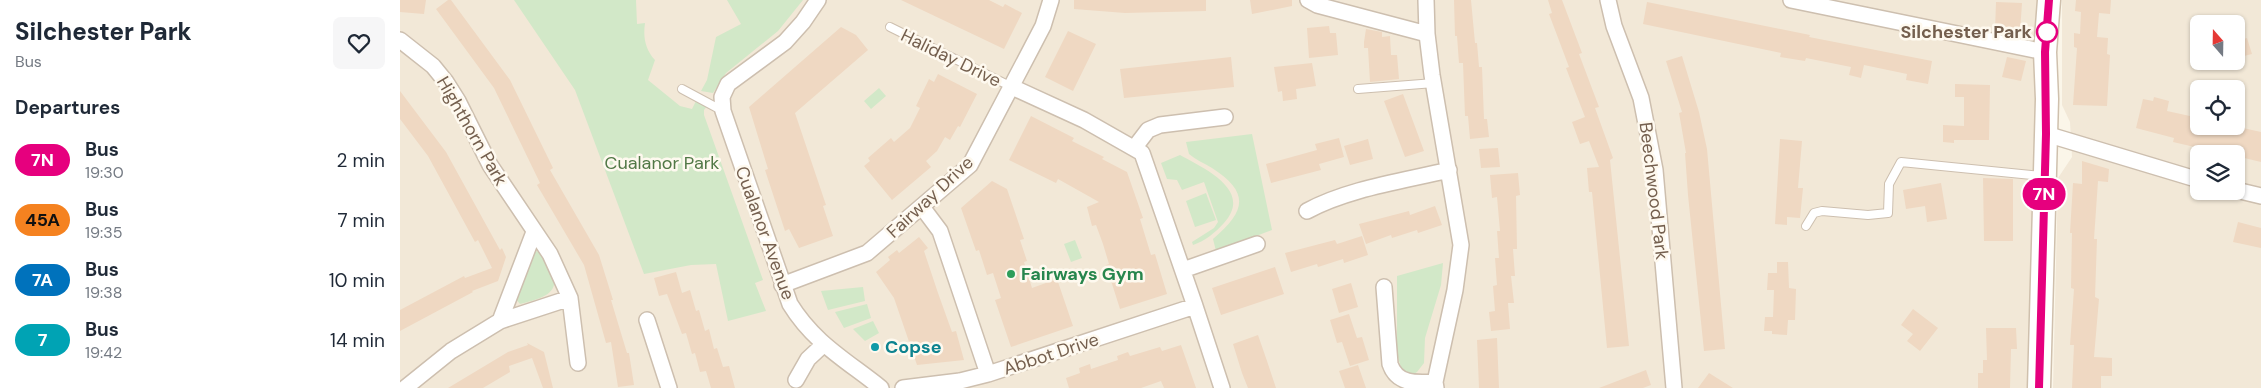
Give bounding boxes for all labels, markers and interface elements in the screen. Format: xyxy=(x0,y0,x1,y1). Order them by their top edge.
north arrow xyxy=(2190,15,2245,70)
map controls xyxy=(2190,15,2245,200)
text: Silchester Park xyxy=(15,16,192,47)
button: heart xyxy=(333,17,385,69)
place label: Silchester Park xyxy=(1900,20,2033,44)
marker: Silchester Park xyxy=(2036,21,2058,43)
street label: Haliday Drive xyxy=(897,23,1005,93)
text: Bus xyxy=(15,51,42,72)
street label: Highthorn Park xyxy=(431,72,513,190)
button: locate xyxy=(2190,80,2245,135)
text: Departures xyxy=(15,95,120,120)
street label: Beechwood Park xyxy=(1634,121,1674,261)
text: Bus xyxy=(85,137,119,162)
button: layers xyxy=(2190,145,2245,200)
text: 7N xyxy=(31,148,54,172)
text: 2 min xyxy=(337,148,385,173)
park label: Cualanor Park xyxy=(605,151,719,175)
street label: Fairway Drive xyxy=(882,151,978,243)
text: 19:30 xyxy=(85,162,124,183)
street label: Cualanor Avenue xyxy=(730,163,800,303)
line badge: 7N xyxy=(2022,178,2066,210)
text: 7N xyxy=(2033,182,2055,206)
text: Bus xyxy=(85,197,119,222)
text: 45A xyxy=(25,208,60,232)
text: 7 min xyxy=(337,208,385,233)
text: 19:35 xyxy=(85,222,123,243)
text: Bus xyxy=(85,257,119,282)
place label: Fairways Gym xyxy=(1021,262,1144,286)
text: 7A xyxy=(32,268,53,292)
text: 10 min xyxy=(329,268,385,293)
marker: Fairways Gym xyxy=(1005,268,1017,280)
text: 19:38 xyxy=(85,282,122,303)
text: Bus xyxy=(85,317,119,342)
street label: Abbot Drive xyxy=(1000,327,1102,381)
text: 7 xyxy=(38,328,47,352)
text: 14 min xyxy=(330,328,385,353)
place label: Copse xyxy=(885,335,942,359)
marker: Copse xyxy=(869,341,881,353)
text: 19:42 xyxy=(85,342,122,363)

